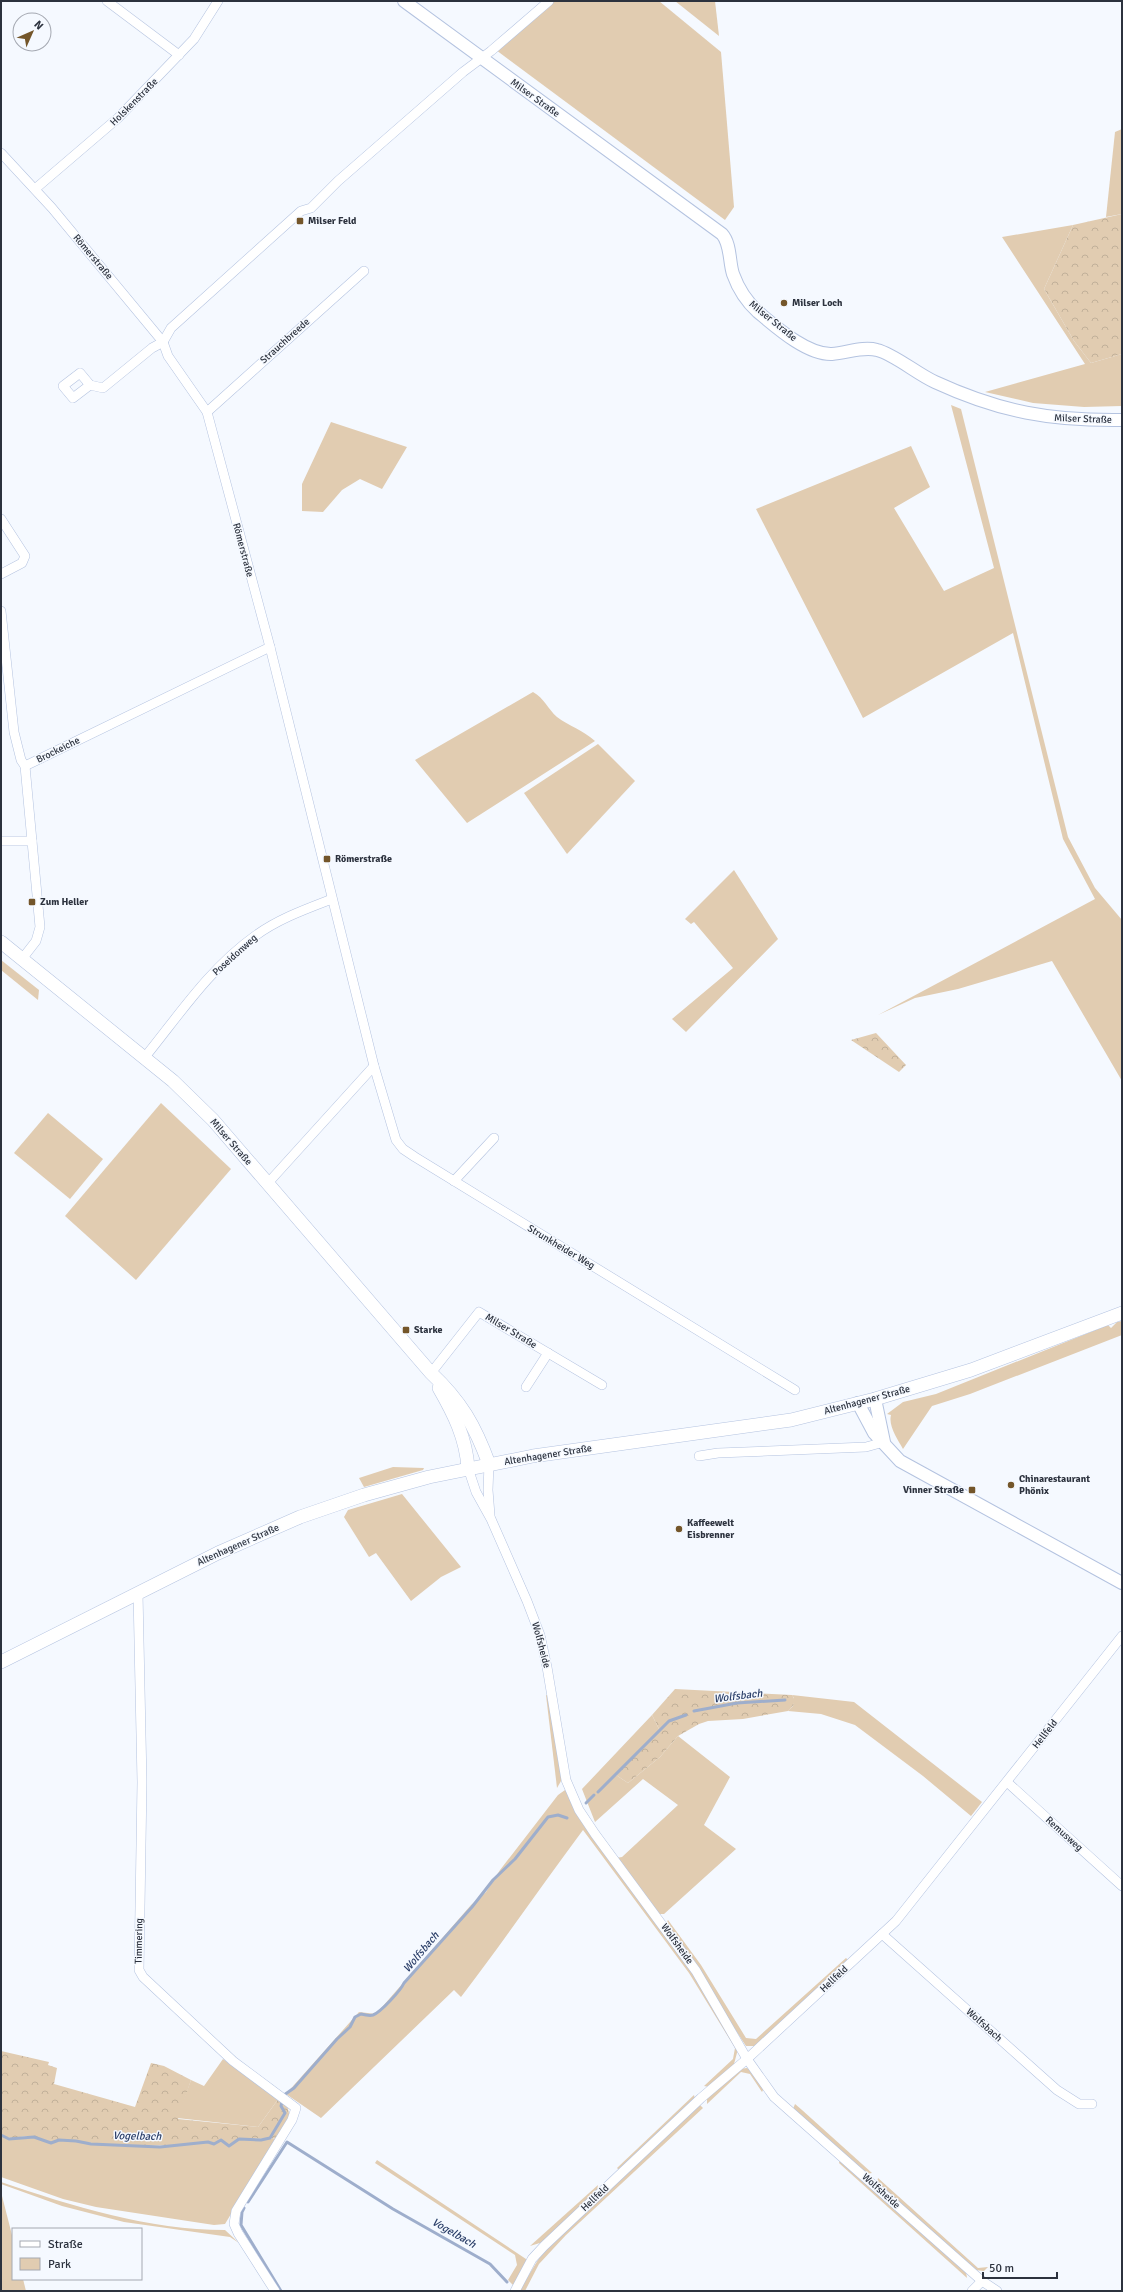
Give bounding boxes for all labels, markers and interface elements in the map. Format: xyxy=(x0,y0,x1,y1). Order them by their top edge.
north arrow xyxy=(12,12,52,52)
text: N xyxy=(31,18,46,33)
street label: Holskenstraße xyxy=(108,76,160,128)
street label: Milser Straße xyxy=(508,76,562,120)
place label: Milser Feld xyxy=(308,215,357,227)
marker: Milser Feld xyxy=(295,216,305,226)
street label: Römerstraße xyxy=(71,232,115,282)
place label: Milser Loch xyxy=(792,297,843,309)
street label: Milser Straße xyxy=(747,298,799,344)
marker: Milser Loch xyxy=(779,298,789,308)
street label: Strauchbreede xyxy=(258,316,312,366)
street label: Milser Straße xyxy=(1054,412,1112,426)
street label: Römerstraße xyxy=(230,522,256,578)
street label: Brockeiche xyxy=(34,734,82,766)
place label: Römerstraße xyxy=(335,853,392,865)
marker: Römerstraße xyxy=(322,854,332,864)
place label: Zum Heller xyxy=(40,896,88,908)
marker: Zum Heller xyxy=(27,897,37,907)
street label: Poseidonweg xyxy=(210,932,260,978)
street label: Milser Straße xyxy=(207,1116,255,1168)
street label: Strunkheider Weg xyxy=(525,1222,597,1272)
street label: Milser Straße xyxy=(483,1311,539,1351)
place label: Starke xyxy=(414,1324,442,1336)
marker: Starke xyxy=(401,1325,411,1335)
street label: Altenhagener Straße xyxy=(823,1383,911,1417)
street label: Altenhagener Straße xyxy=(503,1442,593,1468)
place label: Chinarestaurant Phönix xyxy=(1019,1473,1090,1497)
marker: Chinarestaurant Phönix xyxy=(1006,1480,1016,1490)
place label: Vinner Straße xyxy=(903,1484,964,1496)
marker: Vinner Straße xyxy=(967,1485,977,1495)
place label: Kaffeewelt Eisbrenner xyxy=(687,1517,734,1541)
street label: Altenhagener Straße xyxy=(195,1521,281,1569)
marker: Kaffeewelt Eisbrenner xyxy=(674,1524,684,1534)
street label: Wolfsheide xyxy=(529,1621,553,1669)
water label: Wolfsbach xyxy=(713,1686,764,1705)
street label: Hellfeld xyxy=(1030,1717,1060,1751)
street label: Remusweg xyxy=(1043,1814,1085,1854)
street label: Timmering xyxy=(133,1918,145,1964)
street label: Wolfsheide xyxy=(658,1921,696,1967)
water label: Wolfsbach xyxy=(400,1928,442,1975)
street label: Hellfeld xyxy=(818,1963,850,1995)
street label: Wolfsbach xyxy=(963,2006,1005,2044)
water label: Vogelbach xyxy=(113,2129,162,2143)
street label: Wolfsheide xyxy=(859,2171,903,2211)
street label: Hellfeld xyxy=(579,2182,611,2214)
water label: Vogelbach xyxy=(430,2215,479,2251)
legend xyxy=(12,2228,142,2280)
text: Straße xyxy=(48,2237,83,2252)
scale bar xyxy=(983,2254,1057,2280)
text: Park xyxy=(48,2257,71,2272)
text: 50 m xyxy=(989,2261,1014,2276)

